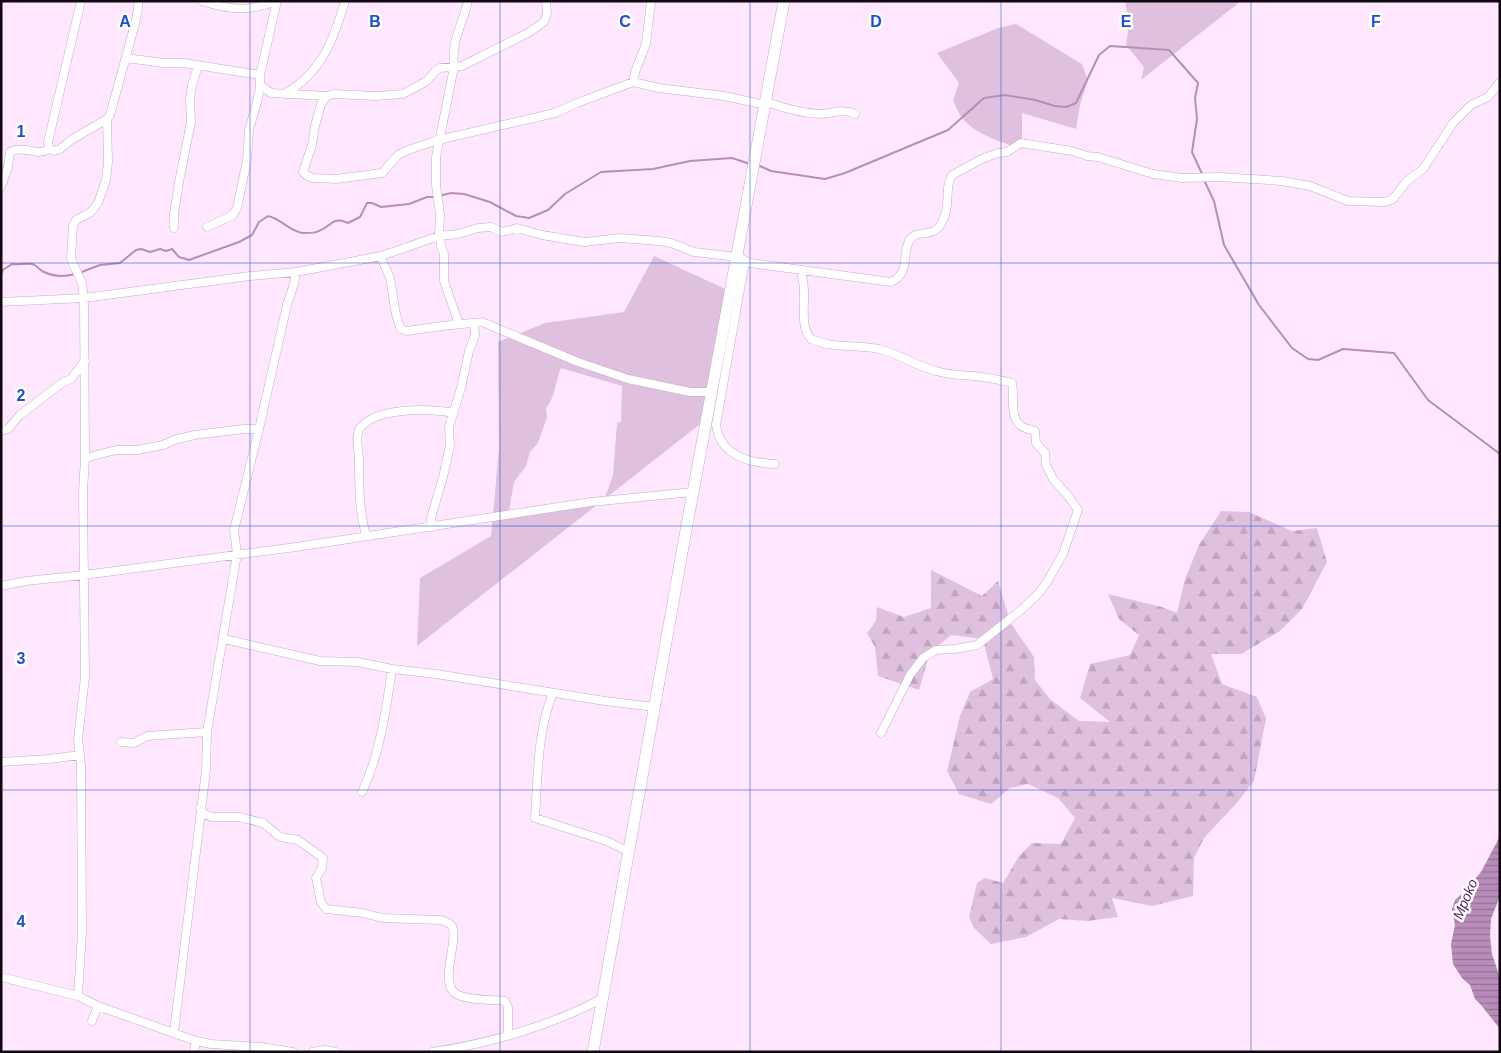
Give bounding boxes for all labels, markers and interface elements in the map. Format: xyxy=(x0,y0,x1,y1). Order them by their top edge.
text: A xyxy=(119,13,131,30)
text: B xyxy=(369,13,381,30)
text: C xyxy=(619,13,631,30)
text: D xyxy=(870,13,882,30)
text: E xyxy=(1121,13,1132,30)
text: F xyxy=(1371,13,1381,30)
text: 1 xyxy=(17,123,26,140)
text: 2 xyxy=(17,387,26,404)
text: 3 xyxy=(17,650,26,667)
water label: Mpoko xyxy=(1449,876,1481,921)
text: 4 xyxy=(17,913,26,930)

